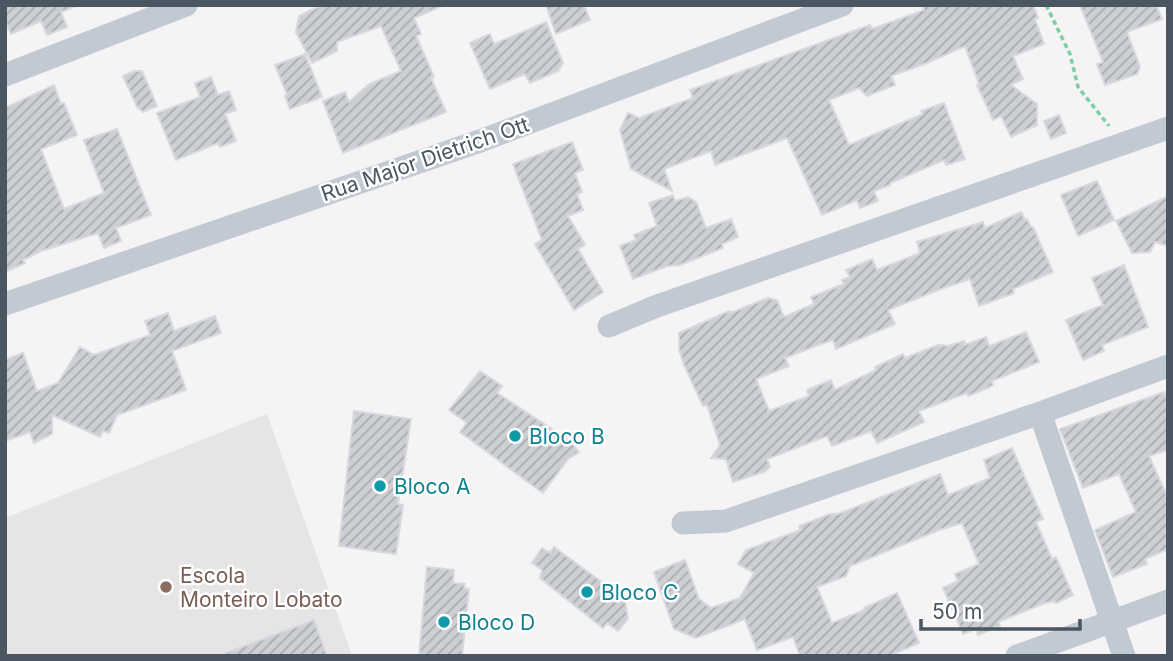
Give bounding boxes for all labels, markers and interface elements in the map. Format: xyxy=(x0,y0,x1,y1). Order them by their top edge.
street label: Rua Major Dietrich Ott xyxy=(318,112,532,206)
place label: Bloco B xyxy=(529,424,605,449)
marker: Bloco B xyxy=(507,428,523,444)
place label: Bloco A xyxy=(394,474,470,499)
marker: Bloco A xyxy=(372,478,388,494)
place label: Escola Monteiro Lobato xyxy=(180,563,343,612)
marker: Escola Monteiro Lobato xyxy=(158,579,174,595)
place label: Bloco C xyxy=(601,580,678,605)
marker: Bloco C xyxy=(579,584,595,600)
scale bar xyxy=(921,588,1080,632)
text: 50 m xyxy=(932,599,982,624)
place label: Bloco D xyxy=(458,610,535,635)
marker: Bloco D xyxy=(436,614,452,630)

